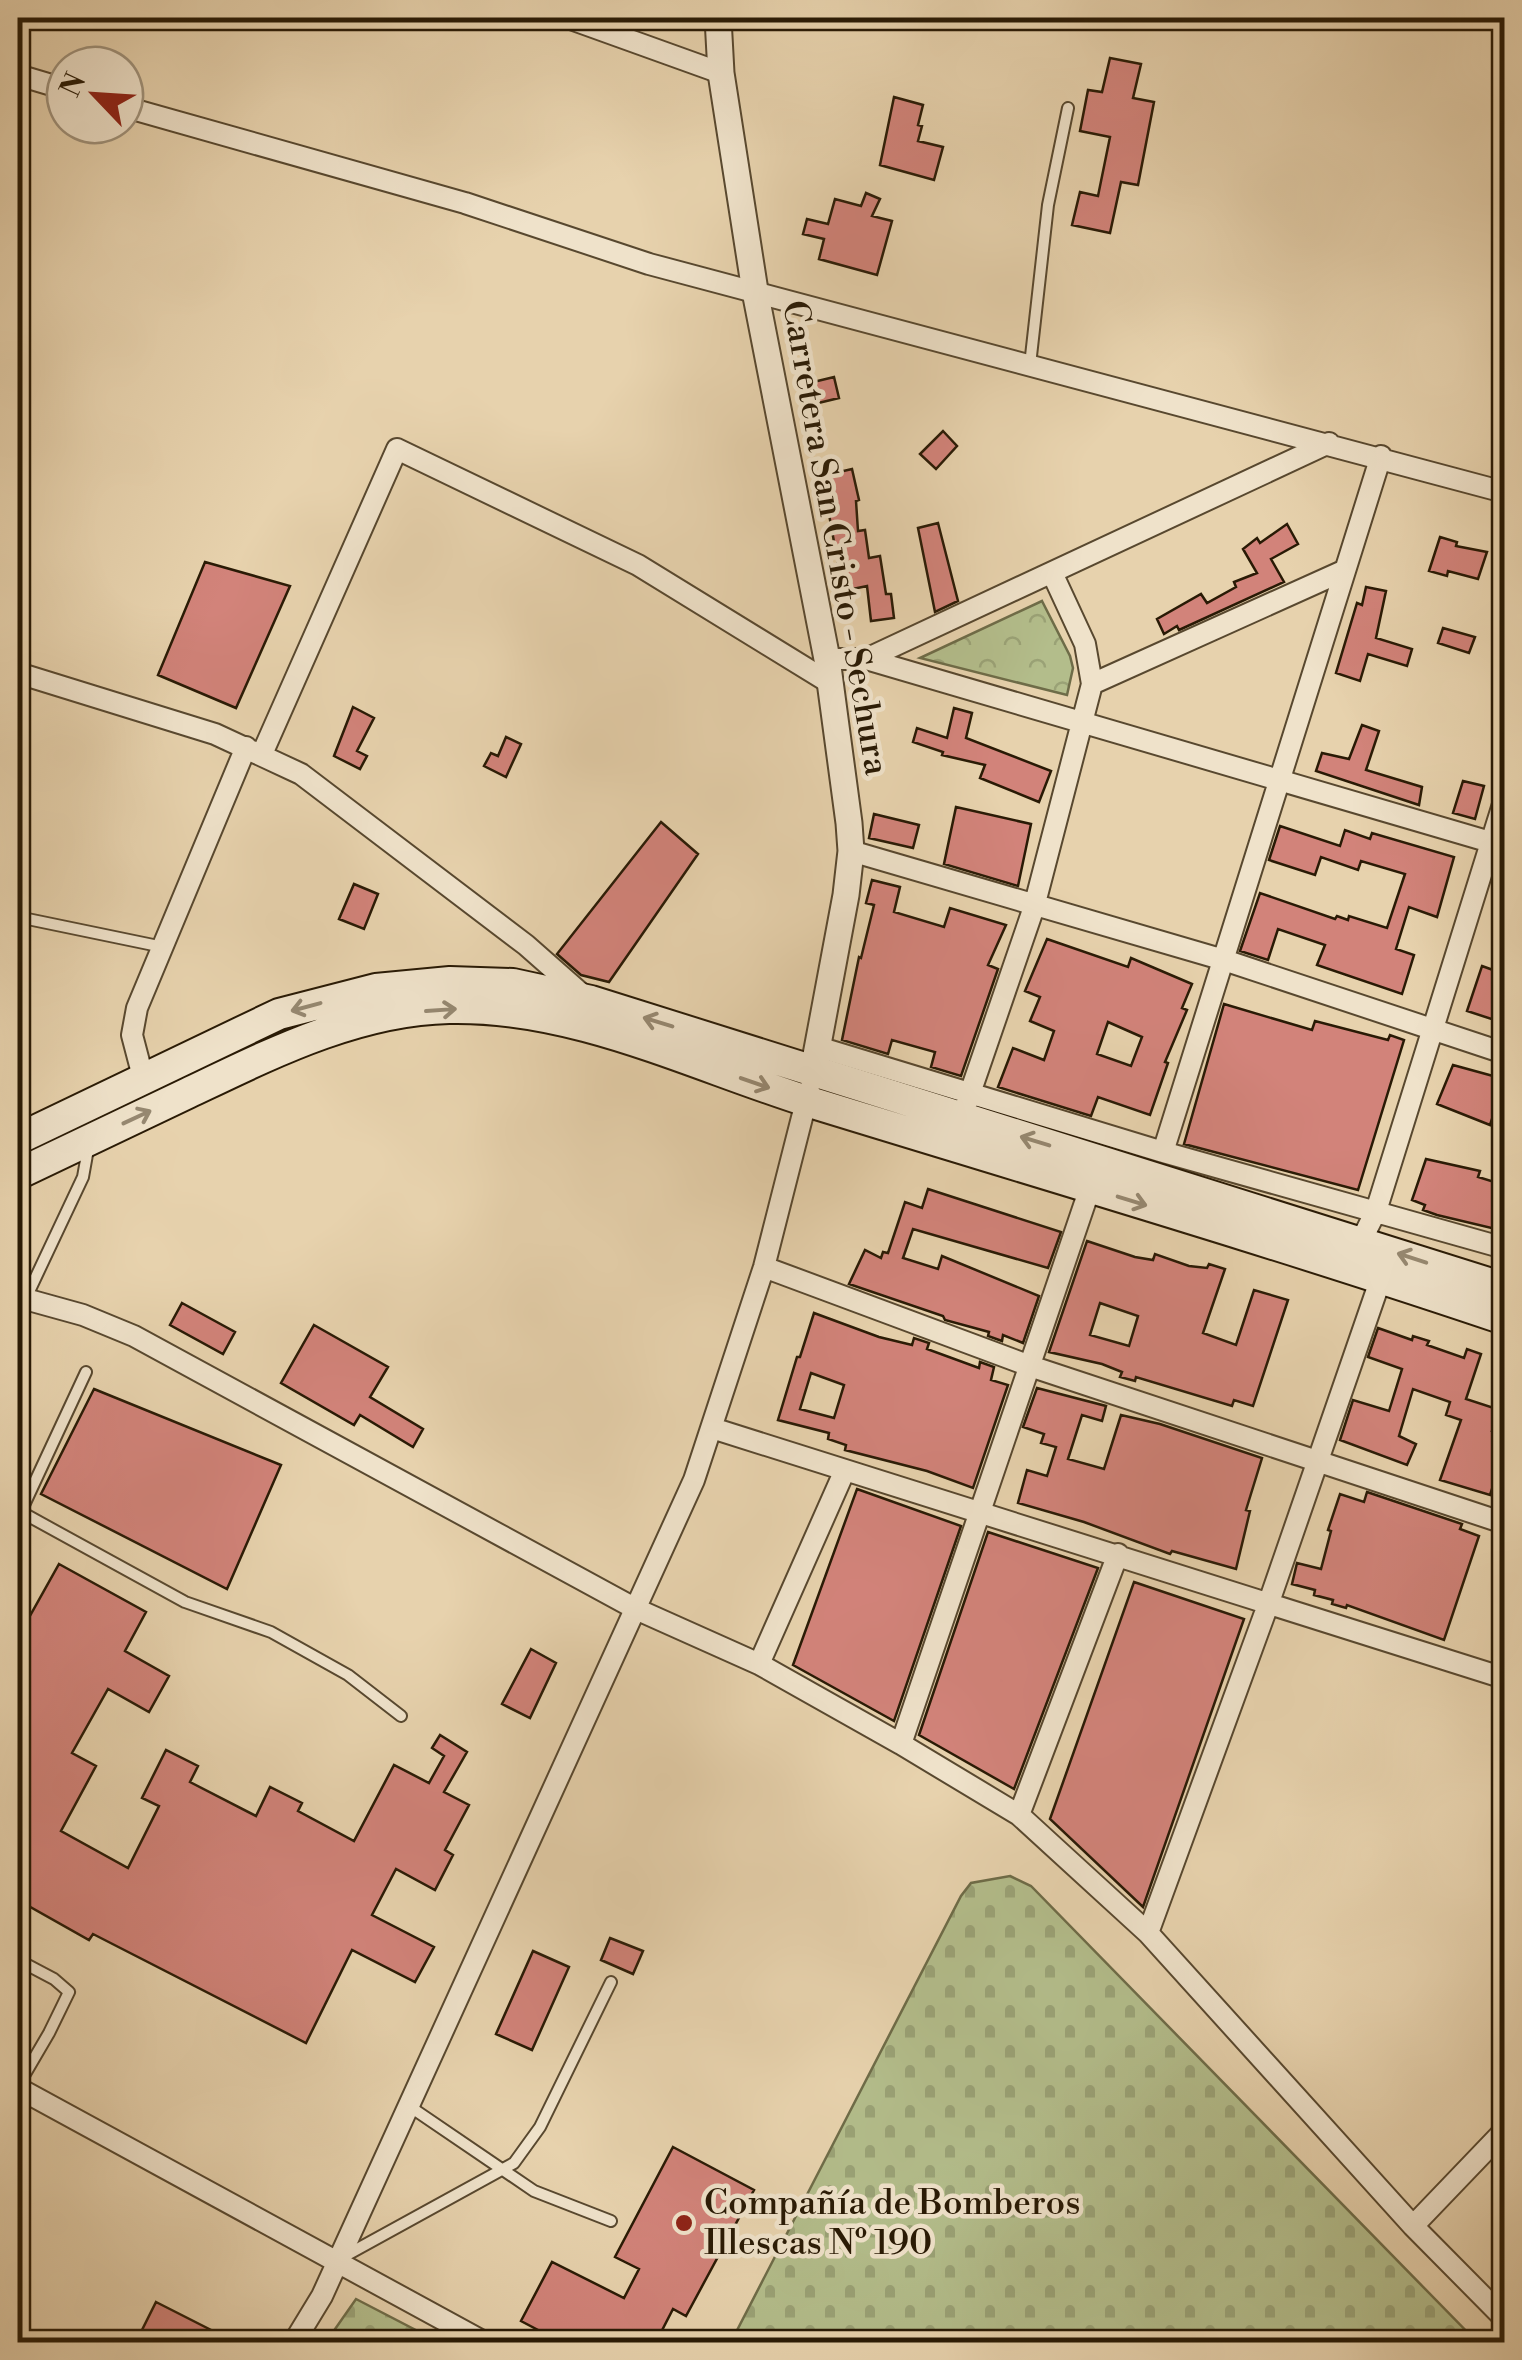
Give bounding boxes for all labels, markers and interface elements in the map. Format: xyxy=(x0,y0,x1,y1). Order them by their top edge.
north arrow xyxy=(45,45,145,145)
text: N xyxy=(53,68,94,103)
street label: Carretera San Cristo - Sechura xyxy=(772,297,898,779)
one-way arrow xyxy=(290,999,322,1018)
one-way arrow xyxy=(425,1000,457,1019)
one-way arrow xyxy=(642,1012,674,1030)
one-way arrow xyxy=(739,1076,771,1094)
one-way arrow xyxy=(121,1106,151,1125)
one-way arrow xyxy=(1019,1130,1051,1148)
one-way arrow xyxy=(1116,1193,1148,1211)
one-way arrow xyxy=(1396,1247,1428,1265)
place label: Compañía de Bomberos Illescas Nº 190 xyxy=(704,2182,1081,2265)
marker: Compañía de Bomberos Illescas Nº 190 xyxy=(673,2212,695,2234)

